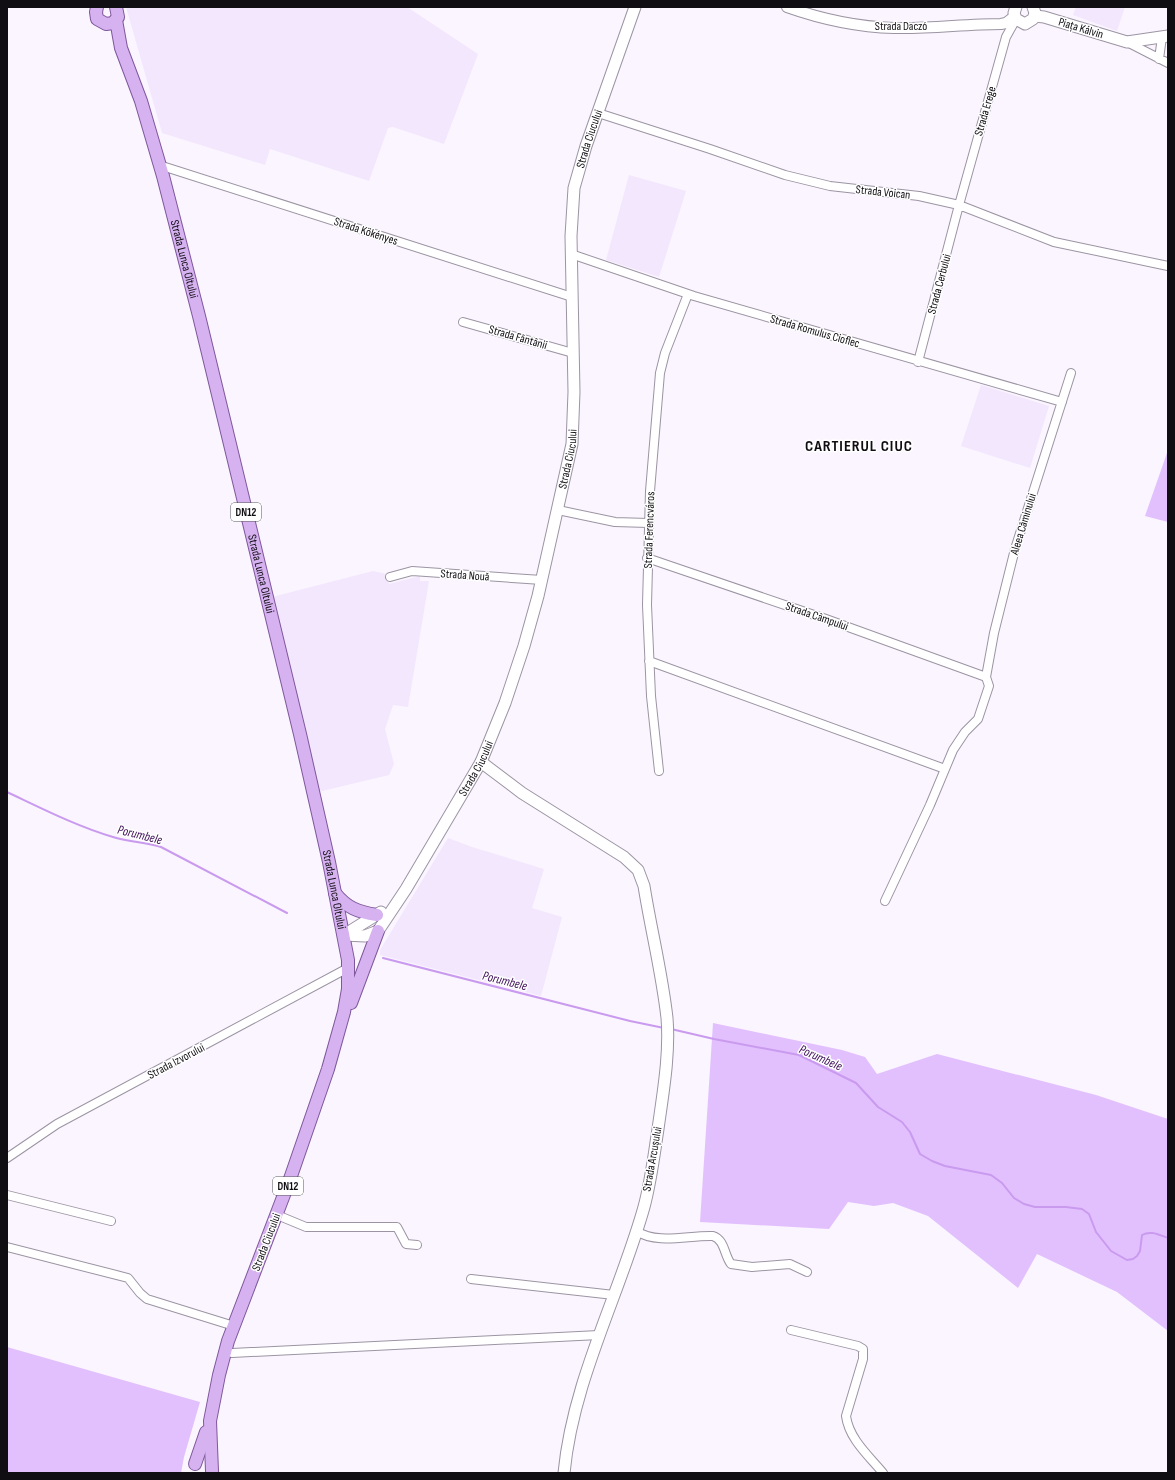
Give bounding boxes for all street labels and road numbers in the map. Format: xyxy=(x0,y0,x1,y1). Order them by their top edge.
street label: Piața Kálvin xyxy=(1057,15,1105,42)
street label: Strada Daczó xyxy=(875,19,927,34)
street label: Strada Erege xyxy=(971,84,1000,138)
street label: Strada Ciucului xyxy=(573,108,606,170)
street label: Strada Voican xyxy=(855,182,911,203)
street label: Strada Kökényes xyxy=(332,214,400,249)
street label: Strada Lunca Oltului xyxy=(167,218,201,300)
street label: Strada Cerbului xyxy=(924,252,955,316)
street label: Strada Romulus Cioflec xyxy=(768,312,862,352)
street label: Strada Fântânii xyxy=(487,322,549,353)
street label: Strada Ciucului xyxy=(555,429,581,490)
street label: Strada Ferencváros xyxy=(641,491,658,569)
street label: Aleea Căminului xyxy=(1007,492,1040,558)
road number: DN12 xyxy=(231,503,261,521)
street label: Strada Lunca Oltului xyxy=(244,533,278,615)
street label: Strada Nouă xyxy=(440,566,490,585)
street label: Strada Câmpului xyxy=(783,599,850,634)
street label: Strada Ciucului xyxy=(456,739,497,799)
street label: Strada Lunca Oltului xyxy=(318,848,349,930)
street label: Strada Izvorului xyxy=(145,1040,207,1083)
street label: Strada Arcușului xyxy=(639,1126,666,1193)
road number: DN12 xyxy=(273,1177,303,1195)
street label: Strada Ciucului xyxy=(249,1211,284,1273)

